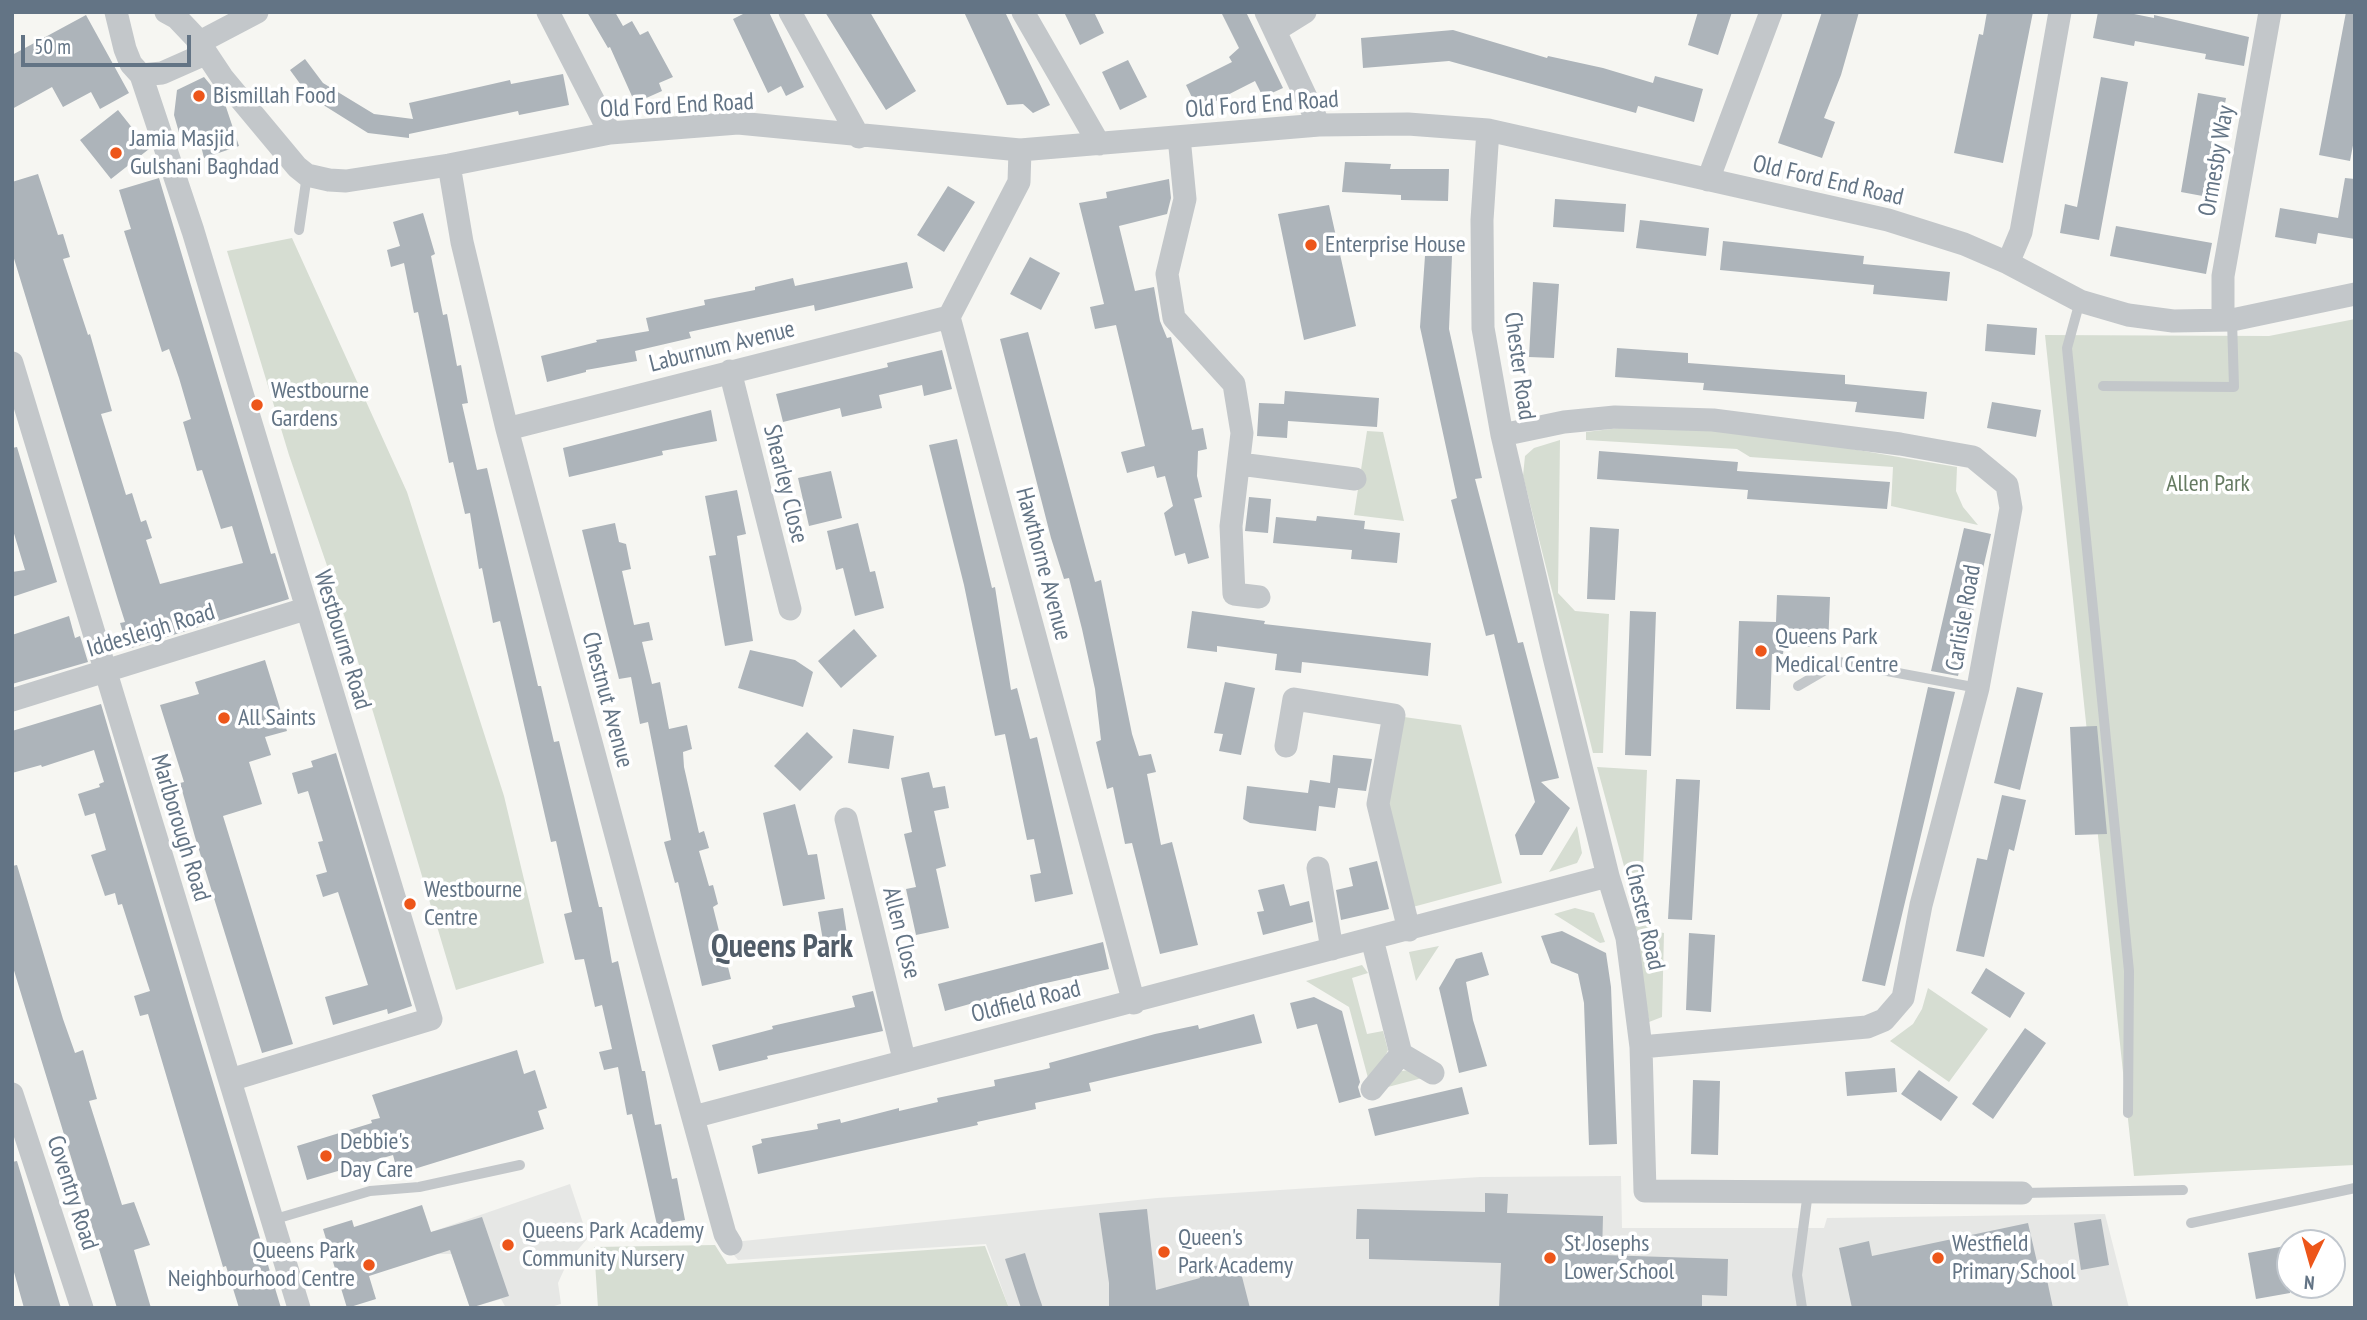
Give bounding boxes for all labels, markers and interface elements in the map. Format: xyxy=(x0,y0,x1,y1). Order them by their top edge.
scale bar xyxy=(24,21,194,65)
text: 50 m xyxy=(34,33,71,60)
place label: Bismillah Food xyxy=(213,82,336,110)
street label: Old Ford End Road xyxy=(1184,85,1340,125)
marker: Bismillah Food xyxy=(191,88,207,104)
street label: Old Ford End Road xyxy=(599,88,755,124)
street label: Ormesby Way xyxy=(2193,104,2241,218)
place label: Jamia Masjid Gulshani Baghdad xyxy=(130,125,279,181)
marker: Jamia Masjid Gulshani Baghdad xyxy=(108,145,124,161)
street label: Old Ford End Road xyxy=(1750,150,1906,212)
place label: Enterprise House xyxy=(1325,231,1466,259)
marker: Enterprise House xyxy=(1303,237,1319,253)
street label: Chester Road xyxy=(1497,310,1541,422)
street label: Laburnum Avenue xyxy=(646,315,798,379)
place label: Westbourne Gardens xyxy=(271,377,369,433)
marker: Westbourne Gardens xyxy=(249,397,265,413)
street label: Shearley Close xyxy=(756,422,814,546)
park label: Allen Park xyxy=(2166,470,2250,498)
street label: Hawthorne Avenue xyxy=(1009,484,1077,644)
street label: Carlisle Road xyxy=(1941,563,1987,673)
street label: Westbourne Road xyxy=(307,567,377,713)
street label: Iddesleigh Road xyxy=(84,598,218,664)
place label: Queens Park Medical Centre xyxy=(1775,623,1898,679)
street label: Chestnut Avenue xyxy=(575,629,639,771)
marker: Queens Park Medical Centre xyxy=(1753,643,1769,659)
place label: All Saints xyxy=(238,704,316,732)
marker: All Saints xyxy=(216,710,232,726)
street label: Marlborough Road xyxy=(144,751,216,905)
street label: Chester Road xyxy=(1618,861,1670,973)
place label: Westbourne Centre xyxy=(424,876,522,932)
street label: Allen Close xyxy=(876,884,926,982)
marker: Westbourne Centre xyxy=(402,896,418,912)
district label: Queens Park xyxy=(711,929,853,967)
street label: Oldfield Road xyxy=(968,975,1084,1029)
place label: Debbie's Day Care xyxy=(340,1128,413,1184)
street label: Coventry Road xyxy=(40,1132,104,1254)
marker: Debbie's Day Care xyxy=(318,1148,334,1164)
place label: Queens Park Academy Community Nursery xyxy=(522,1217,704,1273)
place label: Queen's Park Academy xyxy=(1178,1224,1293,1280)
north arrow xyxy=(2276,1229,2346,1299)
place label: St Josephs Lower School xyxy=(1564,1230,1674,1286)
place label: Westfield Primary School xyxy=(1952,1230,2076,1286)
place label: Queens Park Neighbourhood Centre xyxy=(168,1237,355,1293)
marker: Queens Park Academy Community Nursery xyxy=(500,1237,516,1253)
marker: Queen's Park Academy xyxy=(1156,1244,1172,1260)
marker: St Josephs Lower School xyxy=(1542,1250,1558,1266)
marker: Westfield Primary School xyxy=(1930,1250,1946,1266)
marker: Queens Park Neighbourhood Centre xyxy=(361,1257,377,1273)
text: N xyxy=(2303,1271,2316,1295)

